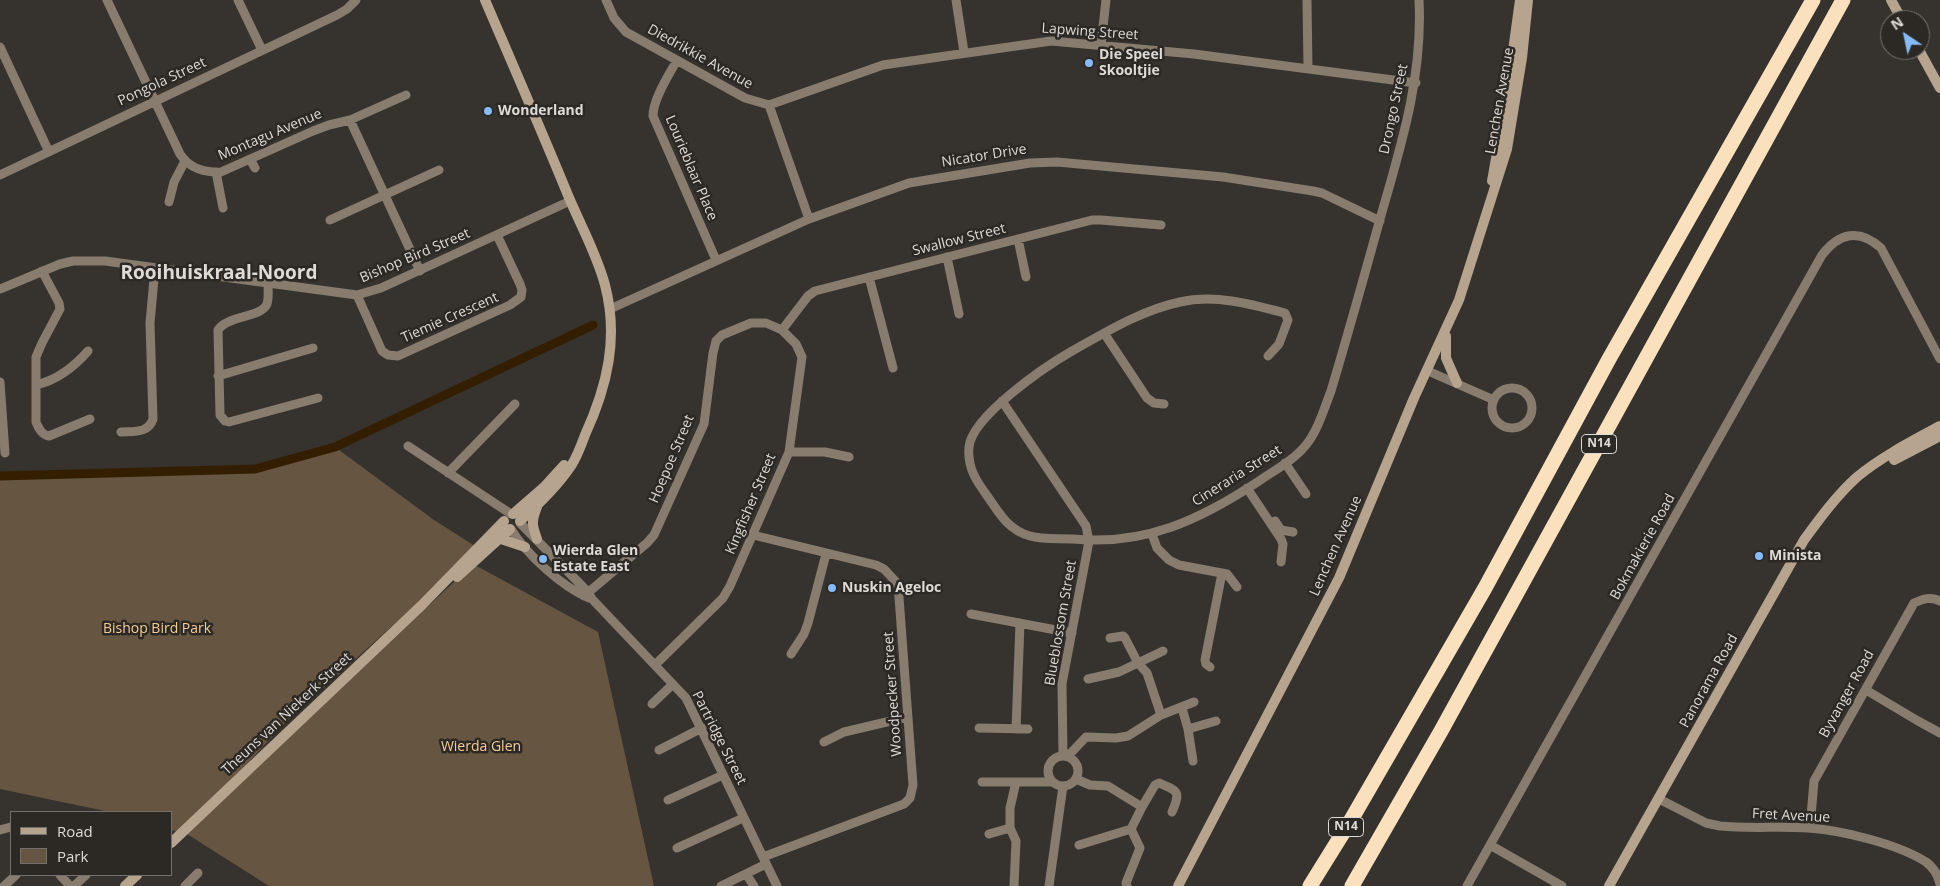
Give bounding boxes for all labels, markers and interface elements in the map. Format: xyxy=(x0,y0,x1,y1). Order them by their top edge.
north arrow xyxy=(1880,10,1930,60)
text: N xyxy=(1887,12,1907,34)
street label: Lapwing Street xyxy=(1041,20,1139,44)
street label: Diedrikkie Avenue xyxy=(644,21,756,93)
street label: Lenchen Avenue xyxy=(1482,46,1518,156)
place label: Die Speel Skooltjie xyxy=(1099,47,1163,80)
street label: Pongola Street xyxy=(115,54,209,110)
marker: Die Speel Skooltjie xyxy=(1083,57,1095,69)
street label: Drongo Street xyxy=(1376,62,1412,156)
place label: Wonderland xyxy=(498,103,584,119)
marker: Wonderland xyxy=(482,105,494,117)
street label: Montagu Avenue xyxy=(216,106,324,164)
street label: Lourieblaar Place xyxy=(661,113,721,223)
street label: Nicator Drive xyxy=(940,141,1028,171)
street label: Swallow Street xyxy=(911,220,1007,260)
street label: Bishop Bird Street xyxy=(357,225,473,287)
district label: Rooihuiskraal-Noord xyxy=(121,263,317,285)
street label: Tiemie Crescent xyxy=(399,289,501,347)
street label: Hoepoe Street xyxy=(646,412,698,506)
road number: N14 xyxy=(1582,434,1616,454)
street label: Cineraria Street xyxy=(1189,442,1285,510)
street label: Kingfisher Street xyxy=(722,451,780,557)
street label: Bokmakierie Road xyxy=(1607,491,1679,603)
street label: Lenchen Avenue xyxy=(1306,493,1366,599)
place label: Wierda Glen Estate East xyxy=(553,543,638,576)
place label: Minista xyxy=(1769,548,1821,564)
marker: Minista xyxy=(1753,550,1765,562)
marker: Wierda Glen Estate East xyxy=(537,553,549,565)
street label: Blueblossom Street xyxy=(1042,559,1080,687)
place label: Nuskin Ageloc xyxy=(842,580,941,596)
marker: Nuskin Ageloc xyxy=(826,582,838,594)
park label: Bishop Bird Park xyxy=(103,621,211,637)
street label: Woodpecker Street xyxy=(880,631,906,757)
street label: Panorama Road xyxy=(1676,631,1742,731)
street label: Byvanger Road xyxy=(1816,647,1878,741)
street label: Theuns van Niekerk Street xyxy=(219,649,355,779)
street label: Partridge Street xyxy=(688,688,750,788)
park label: Wierda Glen xyxy=(441,739,521,755)
street label: Fret Avenue xyxy=(1752,806,1830,826)
legend xyxy=(10,811,172,876)
road number: N14 xyxy=(1328,818,1364,836)
text: Road xyxy=(57,821,93,841)
text: Park xyxy=(57,846,88,866)

